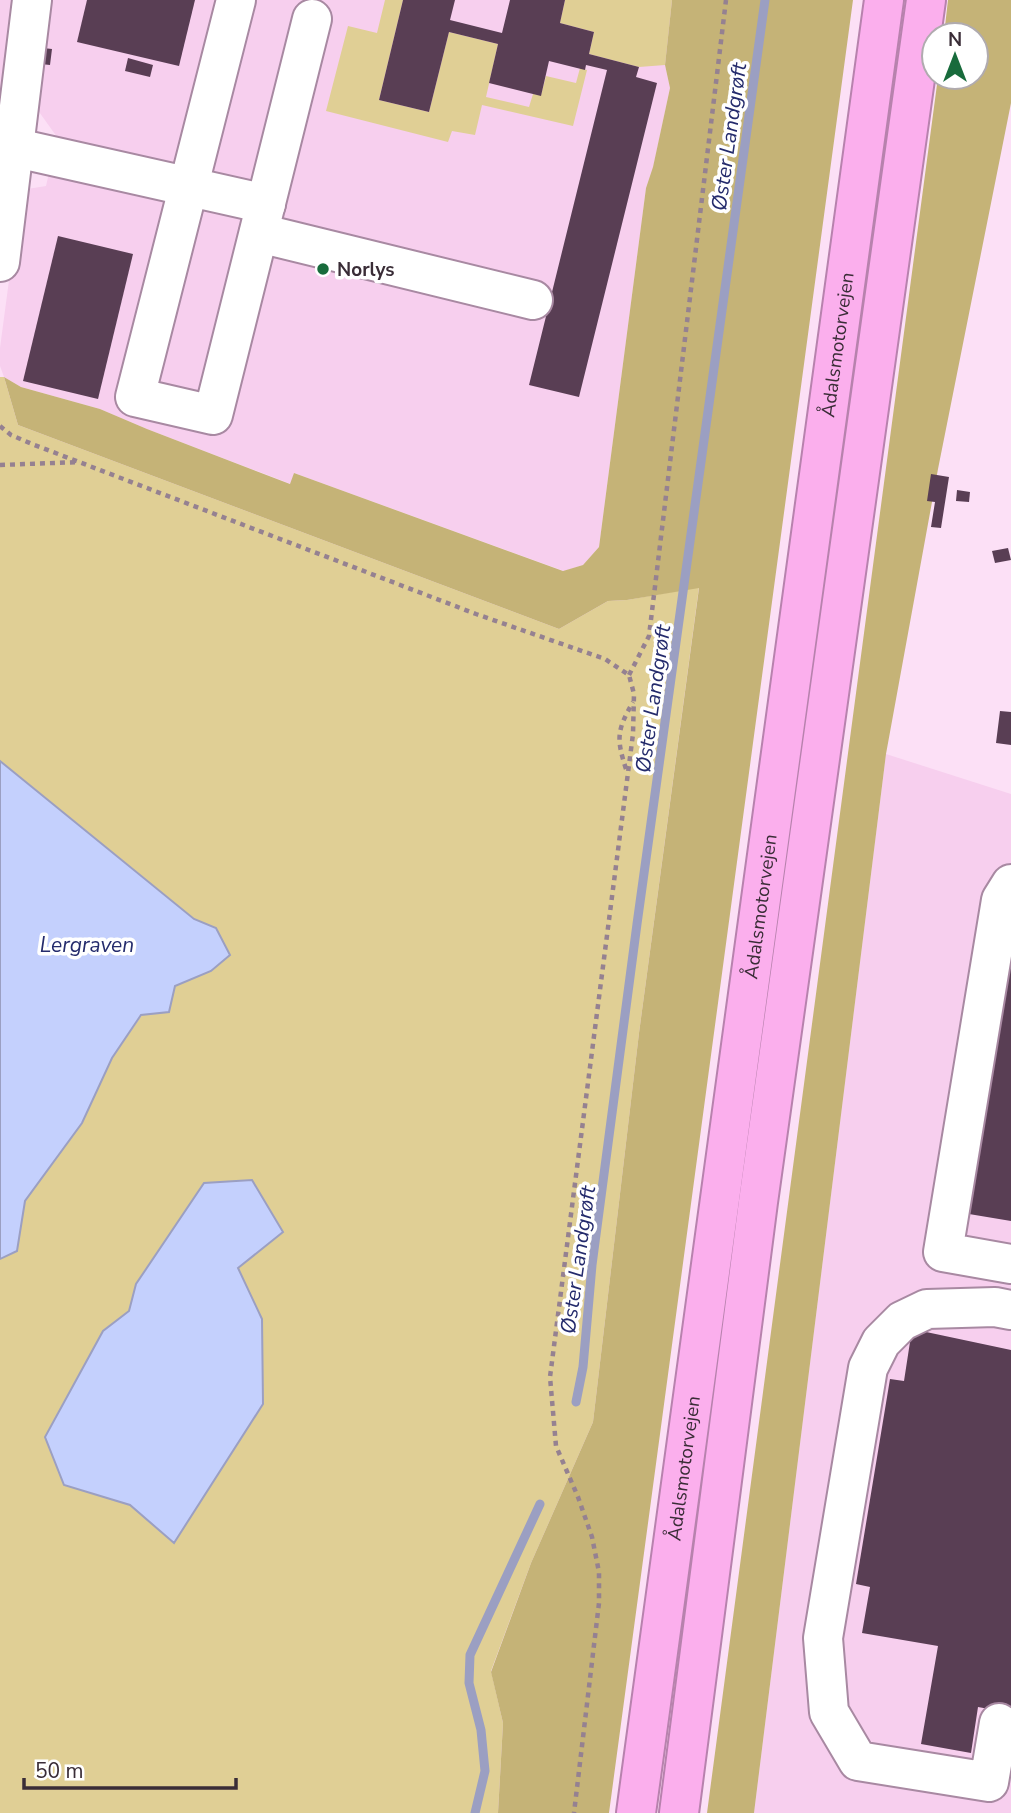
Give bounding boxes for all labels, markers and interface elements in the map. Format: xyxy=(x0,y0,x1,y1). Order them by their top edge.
north arrow xyxy=(920,21,990,91)
text: N xyxy=(948,27,962,53)
water label: Øster Landgrøft xyxy=(705,61,753,213)
place label: Norlys xyxy=(337,257,395,283)
marker: Norlys xyxy=(315,261,331,277)
street label: Ådalsmotorvejen xyxy=(814,271,861,419)
water label: Øster Landgrøft xyxy=(629,623,677,775)
street label: Ådalsmotorvejen xyxy=(737,832,784,981)
water label: Lergraven xyxy=(40,931,134,959)
water label: Øster Landgrøft xyxy=(554,1184,602,1336)
street label: Ådalsmotorvejen xyxy=(660,1394,707,1542)
scale bar xyxy=(24,1746,236,1790)
text: 50 m xyxy=(35,1757,84,1785)

